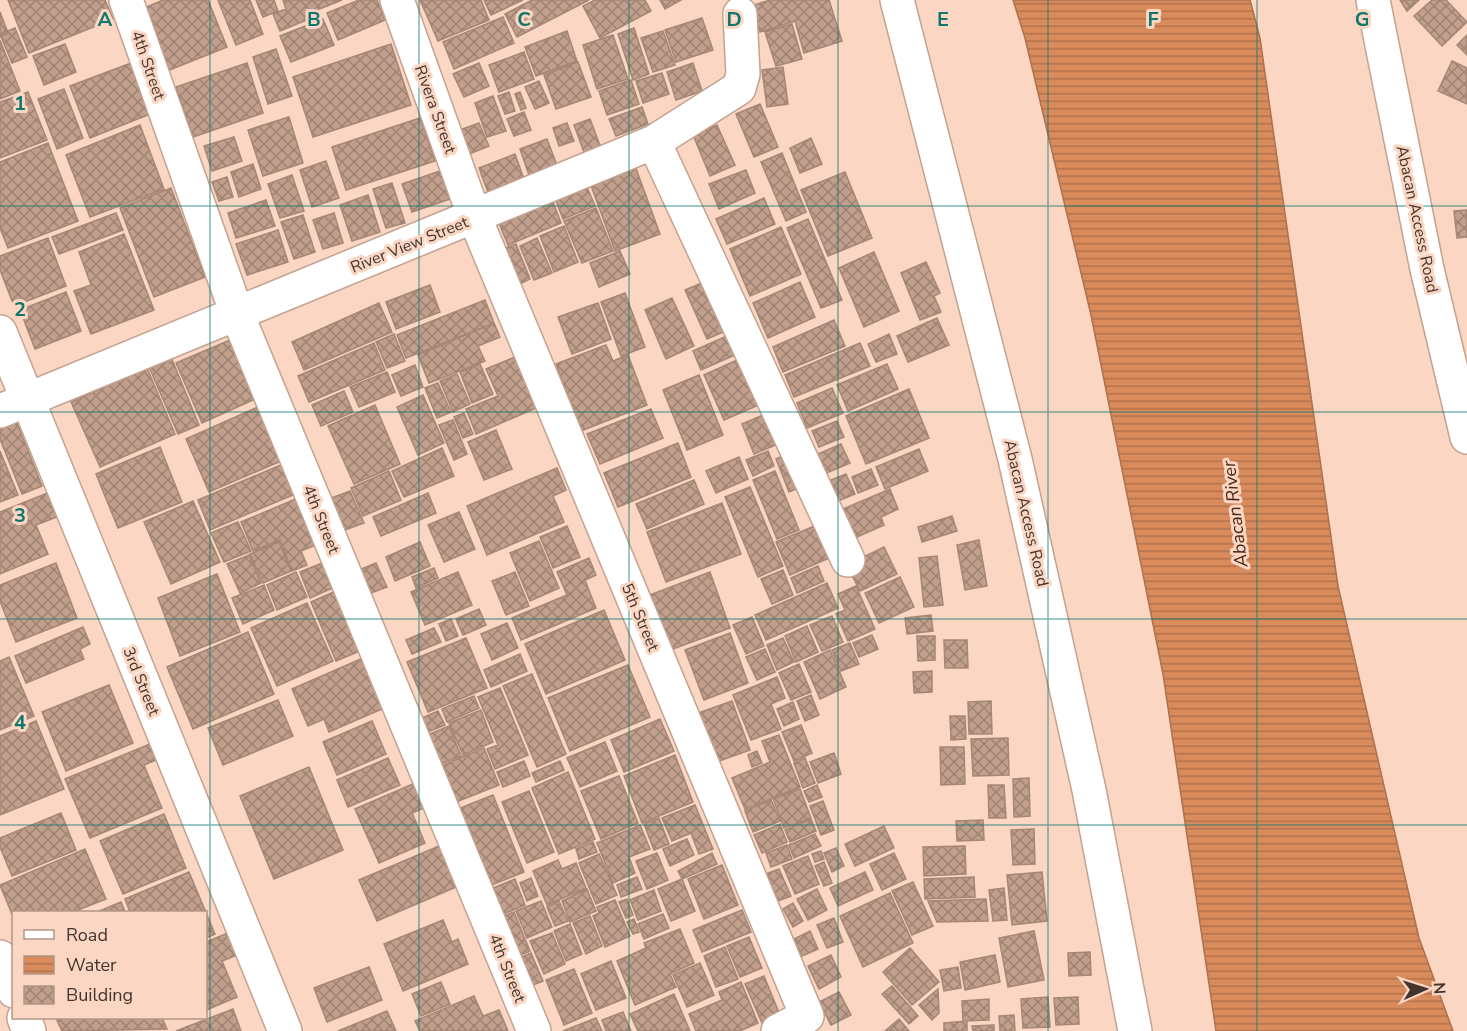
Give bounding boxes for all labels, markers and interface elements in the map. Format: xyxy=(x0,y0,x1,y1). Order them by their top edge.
text: A xyxy=(98,6,113,33)
text: B xyxy=(307,6,321,33)
text: C xyxy=(517,6,531,33)
text: D xyxy=(726,6,742,33)
text: E xyxy=(937,6,949,33)
text: F xyxy=(1147,6,1159,33)
text: G xyxy=(1355,6,1369,33)
street label: 4th Street xyxy=(126,28,170,103)
street label: Rivera Street xyxy=(409,62,461,157)
text: 1 xyxy=(14,90,26,117)
street label: Abacan Access Road xyxy=(1391,144,1443,295)
street label: River View Street xyxy=(347,211,472,279)
text: 2 xyxy=(14,296,26,323)
street label: Abacan Access Road xyxy=(998,438,1054,589)
water label: Abacan River xyxy=(1216,459,1254,570)
street label: 4th Street xyxy=(297,482,345,557)
text: 3 xyxy=(14,502,26,529)
street label: 5th Street xyxy=(616,580,664,655)
street label: 3rd Street xyxy=(117,644,165,719)
text: 4 xyxy=(14,709,26,736)
legend xyxy=(12,911,207,1019)
text: Road xyxy=(66,923,108,947)
street label: 4th Street xyxy=(483,931,531,1006)
text: Water xyxy=(66,953,117,977)
north arrow xyxy=(1395,959,1455,1019)
text: N xyxy=(1428,982,1450,995)
text: Building xyxy=(66,983,133,1007)

